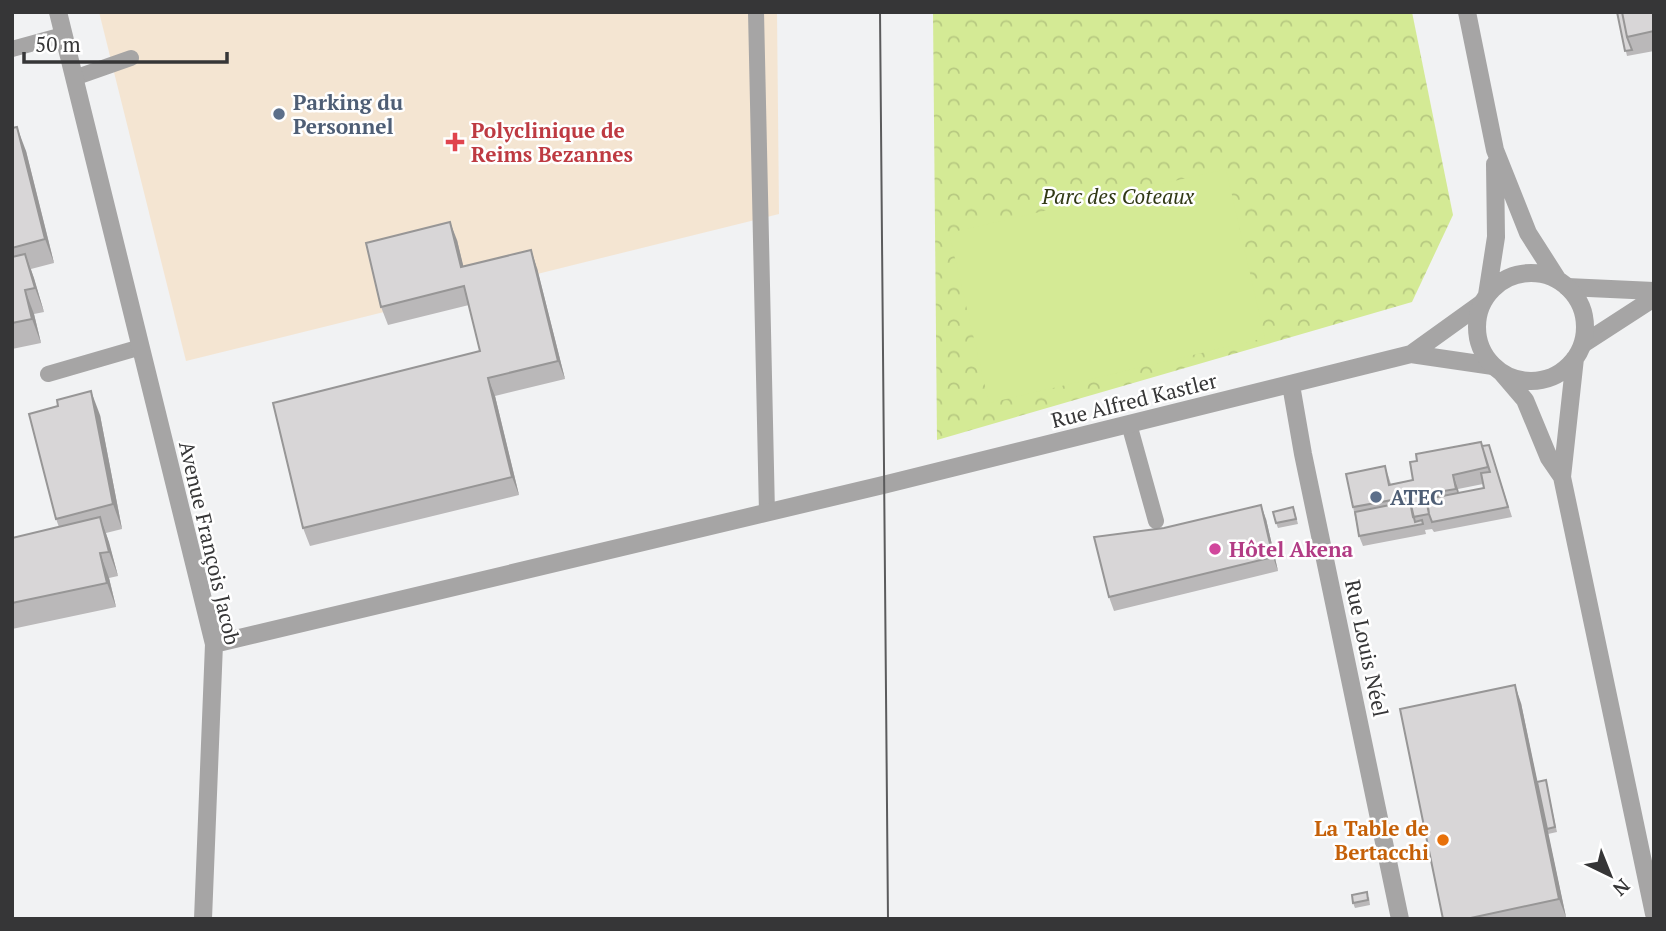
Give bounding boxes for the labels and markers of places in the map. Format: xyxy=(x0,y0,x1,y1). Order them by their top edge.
place label: Parking du Personnel xyxy=(293,88,403,140)
marker: Parking du Personnel xyxy=(271,106,287,122)
place label: Polyclinique de Reims Bezannes xyxy=(471,116,633,168)
marker: Polyclinique de Reims Bezannes xyxy=(445,132,465,152)
place label: ATEC xyxy=(1390,483,1444,511)
marker: ATEC xyxy=(1368,489,1384,505)
place label: Hôtel Akena xyxy=(1229,535,1354,563)
marker: Hôtel Akena xyxy=(1207,541,1223,557)
place label: La Table de Bertacchi xyxy=(1314,814,1429,866)
marker: La Table de Bertacchi xyxy=(1435,832,1451,848)

